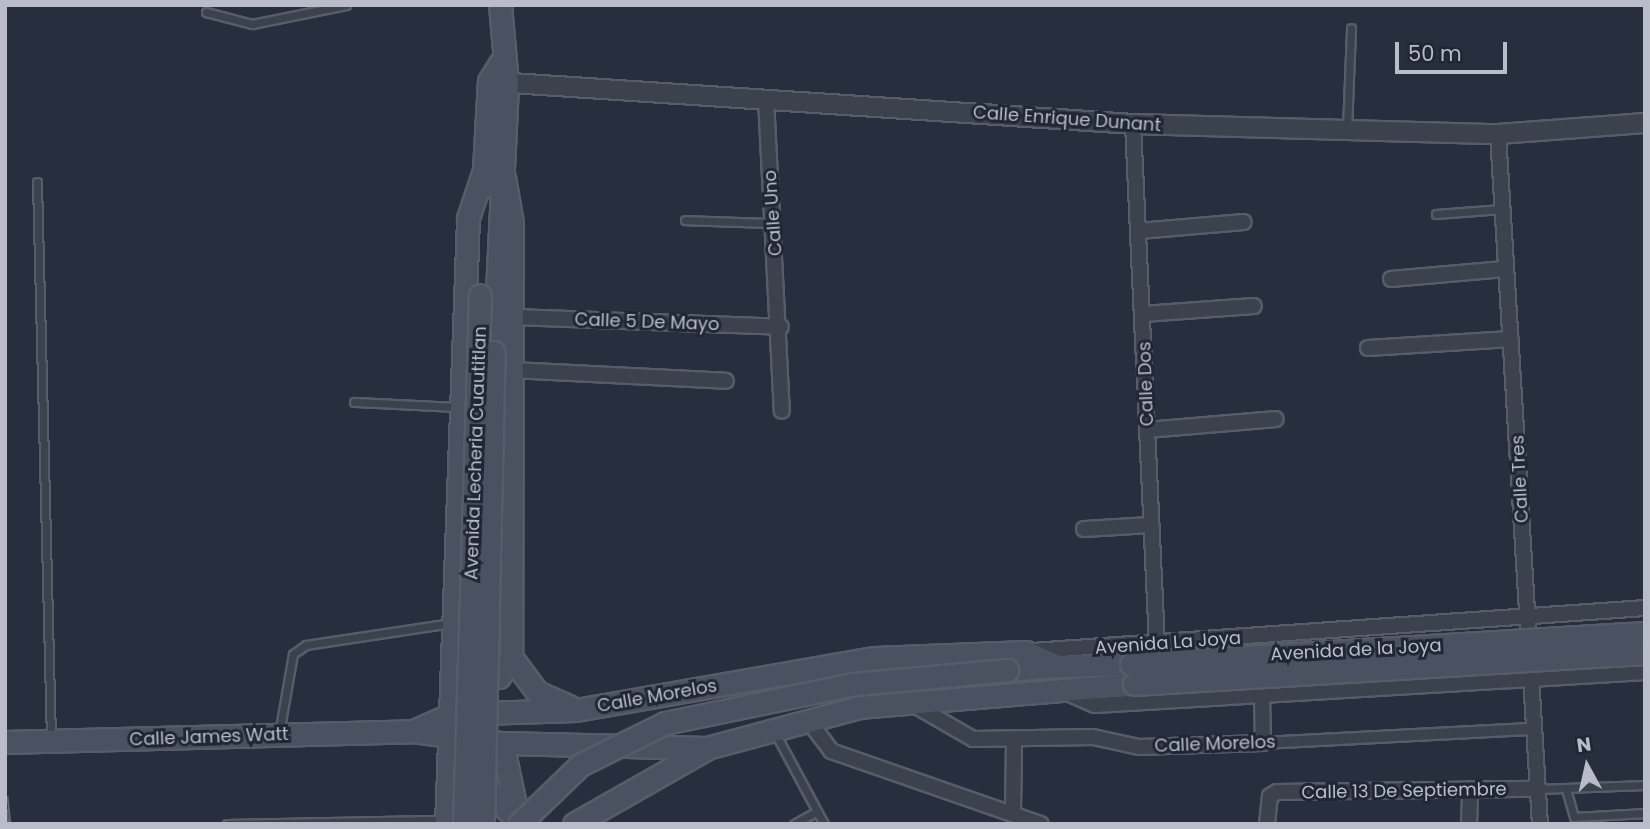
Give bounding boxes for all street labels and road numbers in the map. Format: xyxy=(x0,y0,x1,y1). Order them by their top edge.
street label: Calle Enrique Dunant xyxy=(972,102,1162,136)
street label: Calle Uno xyxy=(759,169,787,257)
street label: Calle 5 De Mayo xyxy=(574,309,720,335)
street label: Avenida Lecheria Cuautitlan xyxy=(461,326,491,580)
street label: Calle Dos xyxy=(1134,341,1158,427)
street label: Calle Tres xyxy=(1507,435,1533,523)
street label: Avenida La Joya xyxy=(1094,627,1242,659)
street label: Avenida de la Joya xyxy=(1270,635,1442,665)
street label: Calle Morelos xyxy=(595,675,719,717)
street label: Calle James Watt xyxy=(129,723,289,751)
street label: Calle Morelos xyxy=(1154,731,1276,757)
street label: Calle 13 De Septiembre xyxy=(1301,778,1507,804)

